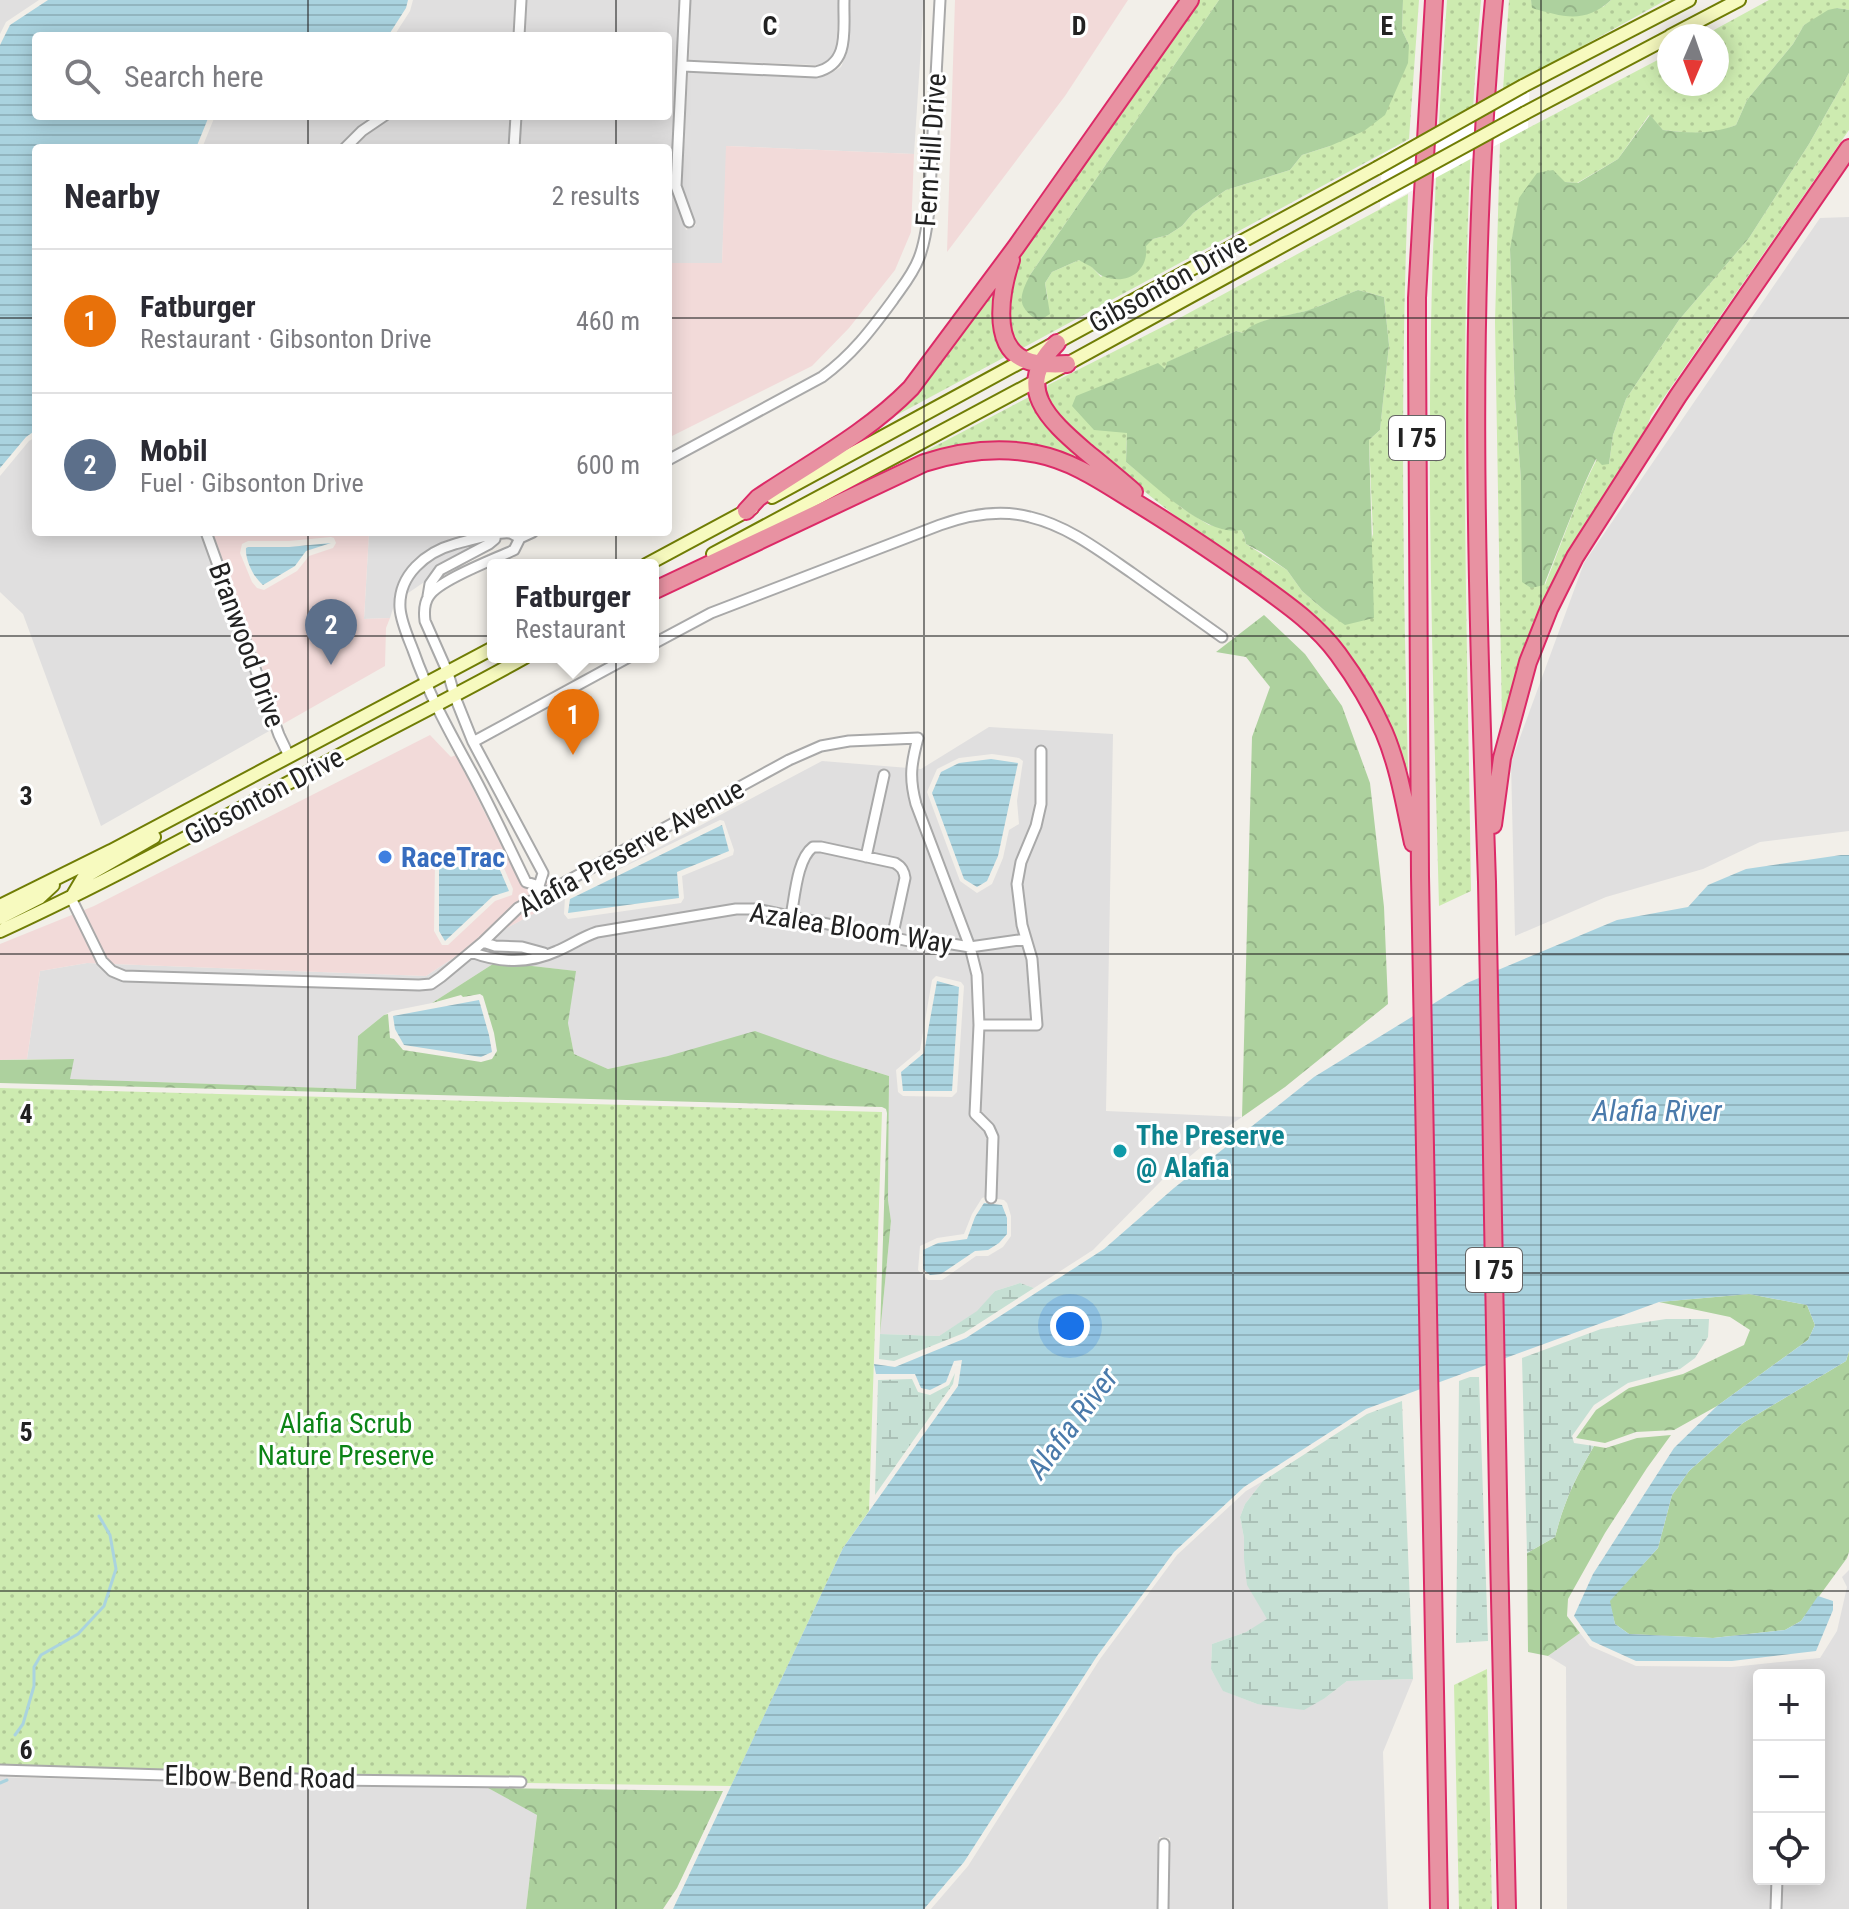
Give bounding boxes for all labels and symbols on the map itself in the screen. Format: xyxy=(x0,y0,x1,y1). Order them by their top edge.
text: C xyxy=(763,11,778,41)
text: D xyxy=(1072,11,1086,41)
text: E xyxy=(1381,11,1394,41)
north arrow xyxy=(1657,24,1729,96)
street label: Fern Hill Drive xyxy=(909,72,953,228)
street label: Gibsonton Drive xyxy=(1083,226,1253,340)
road number: I 75 xyxy=(1389,416,1445,460)
street label: Branwood Drive xyxy=(202,558,292,732)
pin: 2 xyxy=(305,599,357,665)
pin: 1 xyxy=(547,689,599,755)
street label: Gibsonton Drive xyxy=(179,740,349,852)
street label: Alafia Preserve Avenue xyxy=(512,772,750,924)
text: 3 xyxy=(19,781,33,811)
place label: RaceTrac xyxy=(401,841,505,874)
marker: RaceTrac xyxy=(376,848,394,866)
street label: Azalea Bloom Way xyxy=(747,896,955,960)
water label: Alafia River xyxy=(1591,1093,1723,1128)
text: 4 xyxy=(19,1099,33,1129)
place label: The Preserve @ Alafia xyxy=(1136,1119,1285,1184)
marker: The Preserve @ Alafia xyxy=(1111,1142,1129,1160)
road number: I 75 xyxy=(1466,1248,1522,1292)
your location xyxy=(1050,1306,1090,1346)
water label: Alafia River xyxy=(1019,1360,1126,1486)
park label: Alafia Scrub Nature Preserve xyxy=(258,1407,434,1472)
text: 5 xyxy=(19,1417,33,1447)
text: 6 xyxy=(19,1735,33,1765)
street label: Elbow Bend Road xyxy=(164,1759,356,1795)

